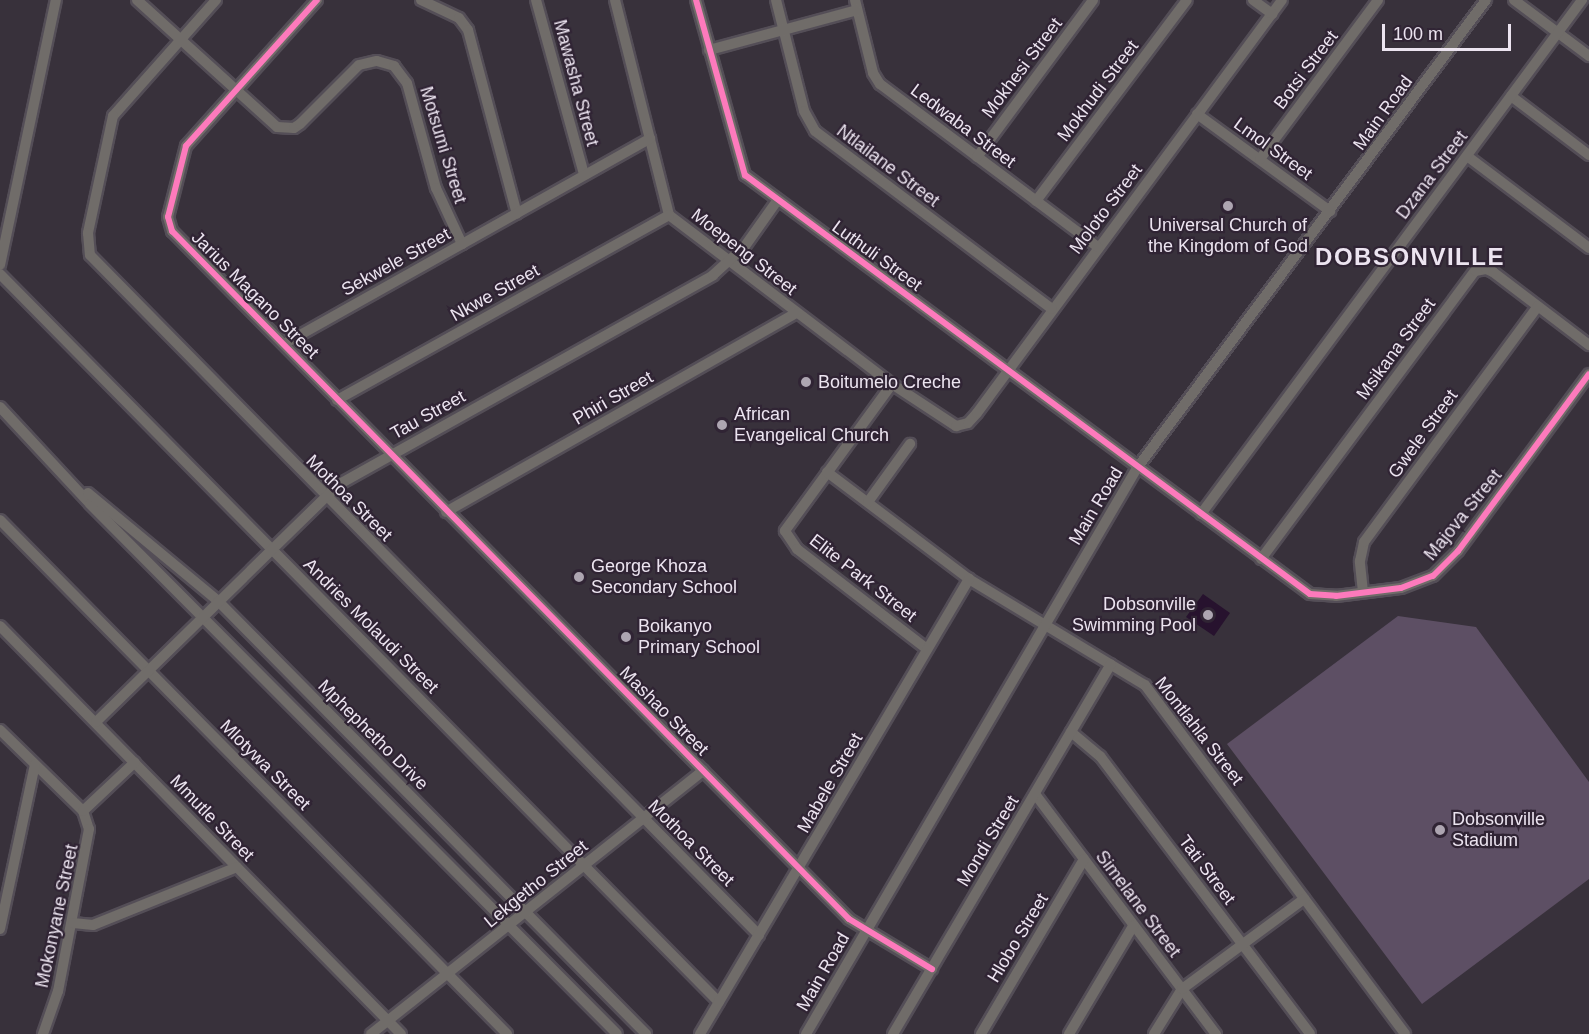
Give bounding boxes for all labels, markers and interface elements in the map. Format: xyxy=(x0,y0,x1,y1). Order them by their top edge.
scale bar xyxy=(1385,12,1514,50)
street label: Mokhesi Street xyxy=(977,14,1067,122)
street label: Mawasha Street xyxy=(549,17,603,149)
text: 100 m xyxy=(1393,24,1443,44)
street label: Botsi Street xyxy=(1269,26,1343,114)
street label: Mokhudi Street xyxy=(1053,36,1143,146)
street label: Main Road xyxy=(1349,71,1417,155)
street label: Ledwaba Street xyxy=(906,79,1020,173)
street label: Motsumi Street xyxy=(415,84,471,206)
street label: Lmol Street xyxy=(1229,113,1317,185)
street label: Ntlailane Street xyxy=(832,120,944,212)
street label: Dzana Street xyxy=(1392,127,1472,223)
street label: Moloto Street xyxy=(1065,160,1147,258)
marker: Universal Church of the Kingdom of God xyxy=(1221,199,1235,213)
street label: Moepeng Street xyxy=(687,204,801,300)
place label: Universal Church of the Kingdom of God xyxy=(1148,215,1308,258)
street label: Luthuli Street xyxy=(828,216,926,296)
street label: Sekwele Street xyxy=(338,223,454,301)
street label: Jarius Magano Street xyxy=(187,227,323,363)
district label: DOBSONVILLE xyxy=(1315,243,1505,271)
street label: Nkwe Street xyxy=(447,260,543,326)
street label: Msikana Street xyxy=(1352,294,1440,404)
street label: Phiri Street xyxy=(569,366,657,430)
place label: Boitumelo Creche xyxy=(818,371,961,393)
marker: Boitumelo Creche xyxy=(799,375,813,389)
street label: Tau Street xyxy=(387,386,469,444)
street label: Gwele Street xyxy=(1384,386,1462,482)
place label: African Evangelical Church xyxy=(734,404,889,446)
marker: African Evangelical Church xyxy=(715,418,729,432)
street label: Mothoa Street xyxy=(301,450,397,546)
street label: Main Road xyxy=(1064,463,1128,549)
street label: Majova Street xyxy=(1420,465,1506,565)
street label: Elite Park Street xyxy=(805,529,921,627)
street label: Andries Molaudi Street xyxy=(299,554,443,698)
place label: George Khoza Secondary School xyxy=(591,556,737,598)
marker: George Khoza Secondary School xyxy=(572,570,586,584)
place label: Dobsonville Swimming Pool xyxy=(1072,594,1196,636)
marker: Dobsonville Swimming Pool xyxy=(1201,608,1215,622)
place label: Boikanyo Primary School xyxy=(638,616,760,658)
marker: Boikanyo Primary School xyxy=(619,630,633,644)
street label: Mashao Street xyxy=(615,662,713,760)
street label: Montlahla Street xyxy=(1150,673,1248,789)
street label: Mphephetho Drive xyxy=(313,675,433,795)
street label: Mlotywa Street xyxy=(215,715,315,815)
street label: Mabele Street xyxy=(793,729,867,837)
street label: Mmutle Street xyxy=(165,770,259,866)
street label: Mondi Street xyxy=(952,792,1024,890)
street label: Mothoa Street xyxy=(643,795,739,891)
place label: Dobsonville Stadium xyxy=(1452,809,1545,852)
marker: Dobsonville Stadium xyxy=(1433,823,1447,837)
street label: Tati Street xyxy=(1174,831,1240,909)
street label: Lekgetho Street xyxy=(480,836,592,932)
street label: Mokonyane Street xyxy=(31,842,83,990)
street label: Simelane Street xyxy=(1091,846,1185,962)
street label: Hlobo Street xyxy=(983,890,1053,986)
street label: Main Road xyxy=(792,929,854,1015)

